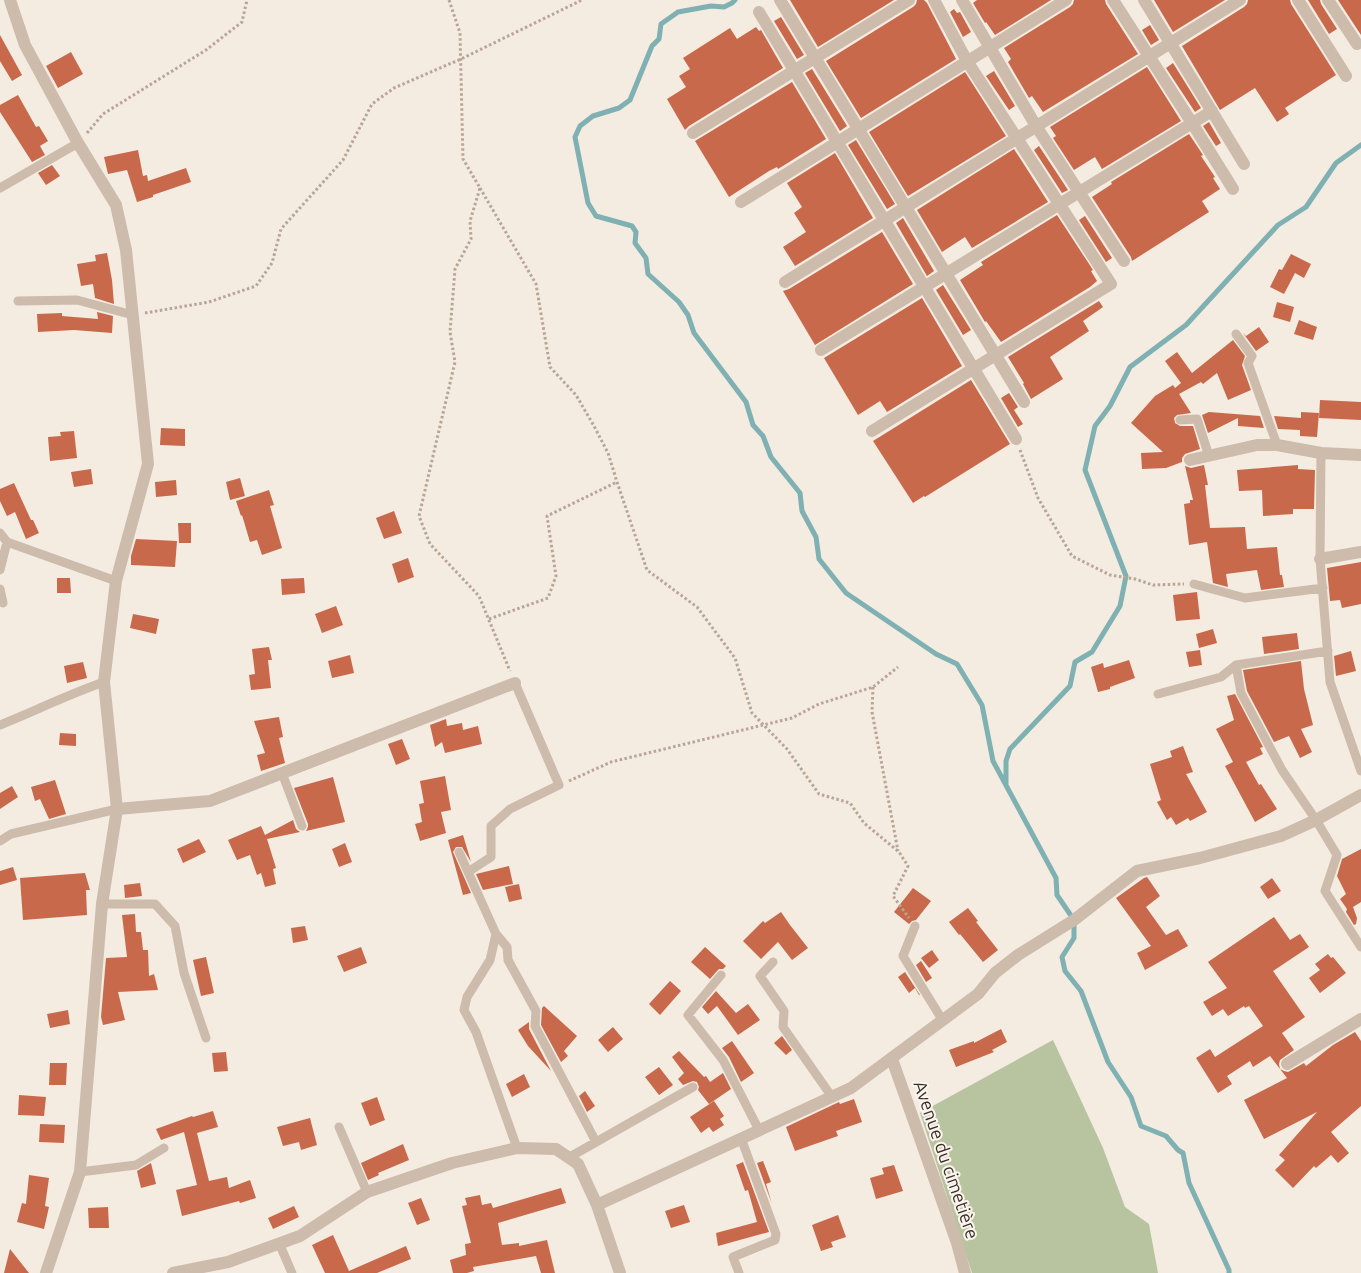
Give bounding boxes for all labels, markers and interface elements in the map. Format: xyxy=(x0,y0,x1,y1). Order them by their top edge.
street label: Avenue du cimetière xyxy=(910,1078,983,1241)

